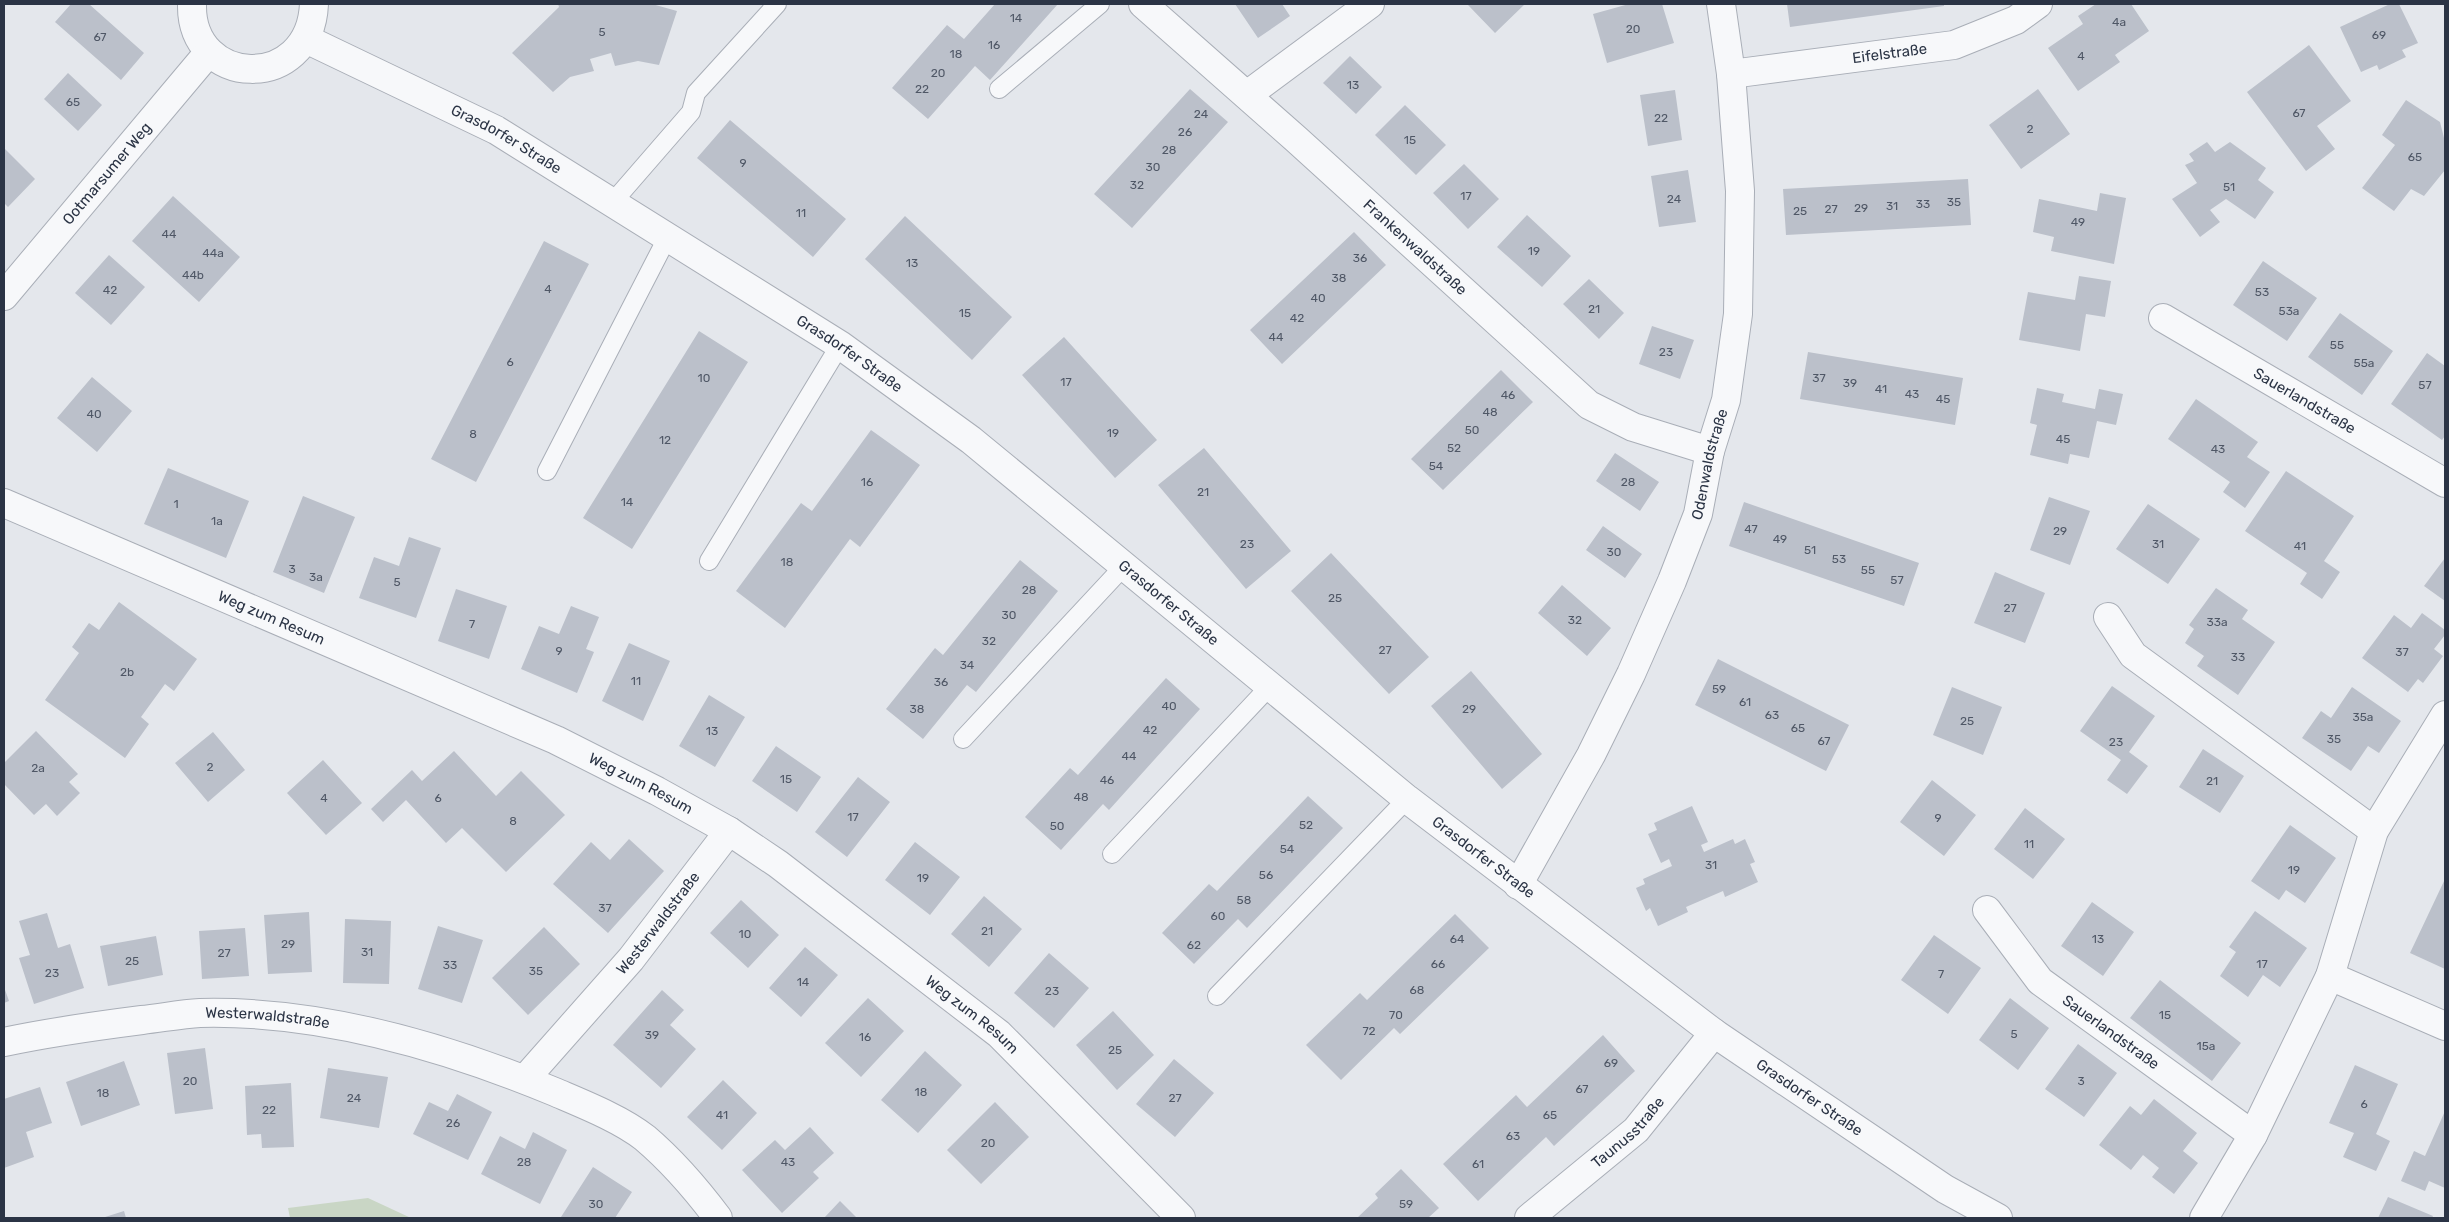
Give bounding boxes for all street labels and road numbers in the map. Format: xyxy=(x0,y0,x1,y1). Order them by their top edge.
street label: Eifelstraße xyxy=(1851,40,1928,67)
street label: Grasdorfer Straße xyxy=(448,101,565,178)
street label: Ootmarsumer Weg xyxy=(59,119,155,228)
street label: Frankenwaldstraße xyxy=(1360,196,1471,299)
street label: Grasdorfer Straße xyxy=(793,311,906,396)
street label: Sauerlandstraße xyxy=(2250,364,2359,438)
street label: Odenwaldstraße xyxy=(1687,406,1732,523)
street label: Grasdorfer Straße xyxy=(1115,556,1222,649)
street label: Weg zum Resum xyxy=(215,587,328,649)
street label: Weg zum Resum xyxy=(586,749,696,818)
street label: Grasdorfer Straße xyxy=(1428,812,1538,902)
street label: Westerwaldstraße xyxy=(613,868,703,978)
street label: Weg zum Resum xyxy=(922,972,1022,1058)
street label: Sauerlandstraße xyxy=(2059,991,2163,1073)
street label: Westerwaldstraße xyxy=(205,1004,331,1032)
street label: Grasdorfer Straße xyxy=(1753,1055,1866,1140)
street label: Taunusstraße xyxy=(1588,1093,1668,1172)

